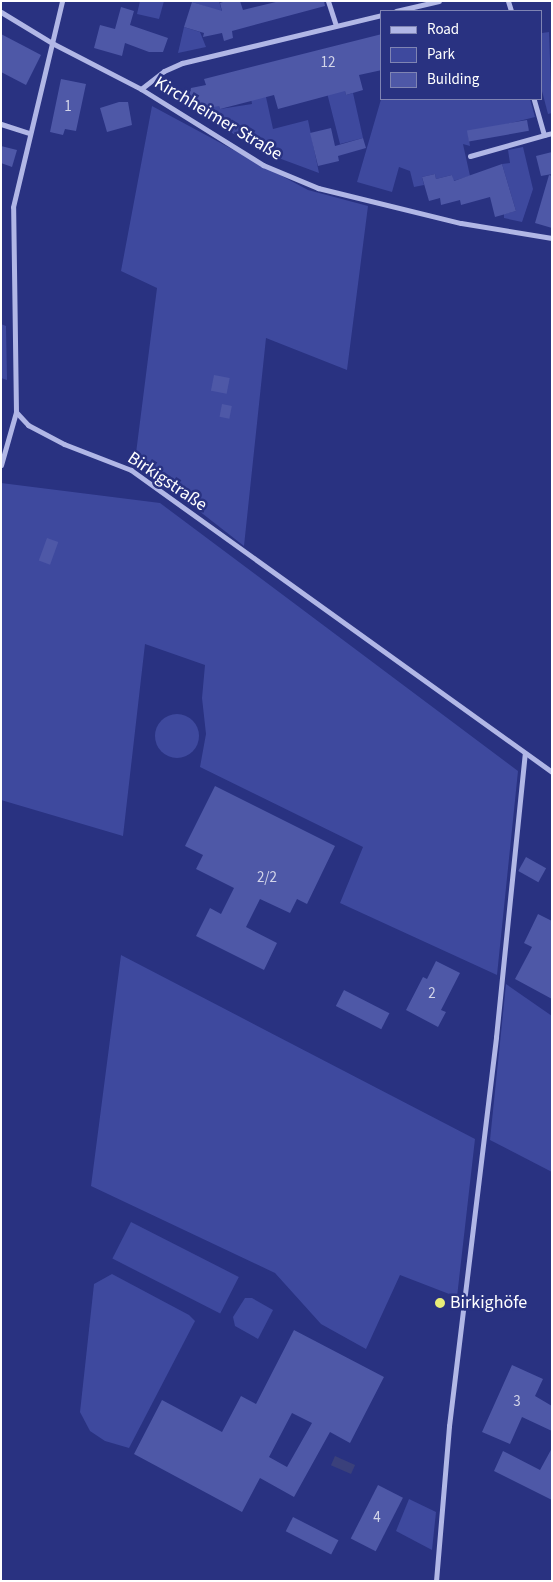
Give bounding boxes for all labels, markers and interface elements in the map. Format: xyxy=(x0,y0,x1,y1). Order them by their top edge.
legend xyxy=(380,10,543,100)
text: Road xyxy=(427,19,459,40)
text: Park xyxy=(427,44,455,65)
house number: 12 xyxy=(321,54,335,72)
text: Building xyxy=(427,69,479,90)
street label: Kirchheimer Straße xyxy=(150,72,286,166)
house number: 1 xyxy=(64,98,72,116)
street label: Birkigstraße xyxy=(123,448,211,516)
house number: 2/2 xyxy=(257,869,277,887)
house number: 2 xyxy=(428,985,436,1003)
place label: Birkighöfe xyxy=(450,1292,527,1314)
marker: Birkighöfe xyxy=(434,1297,446,1309)
house number: 3 xyxy=(513,1393,521,1411)
house number: 4 xyxy=(373,1509,381,1527)

